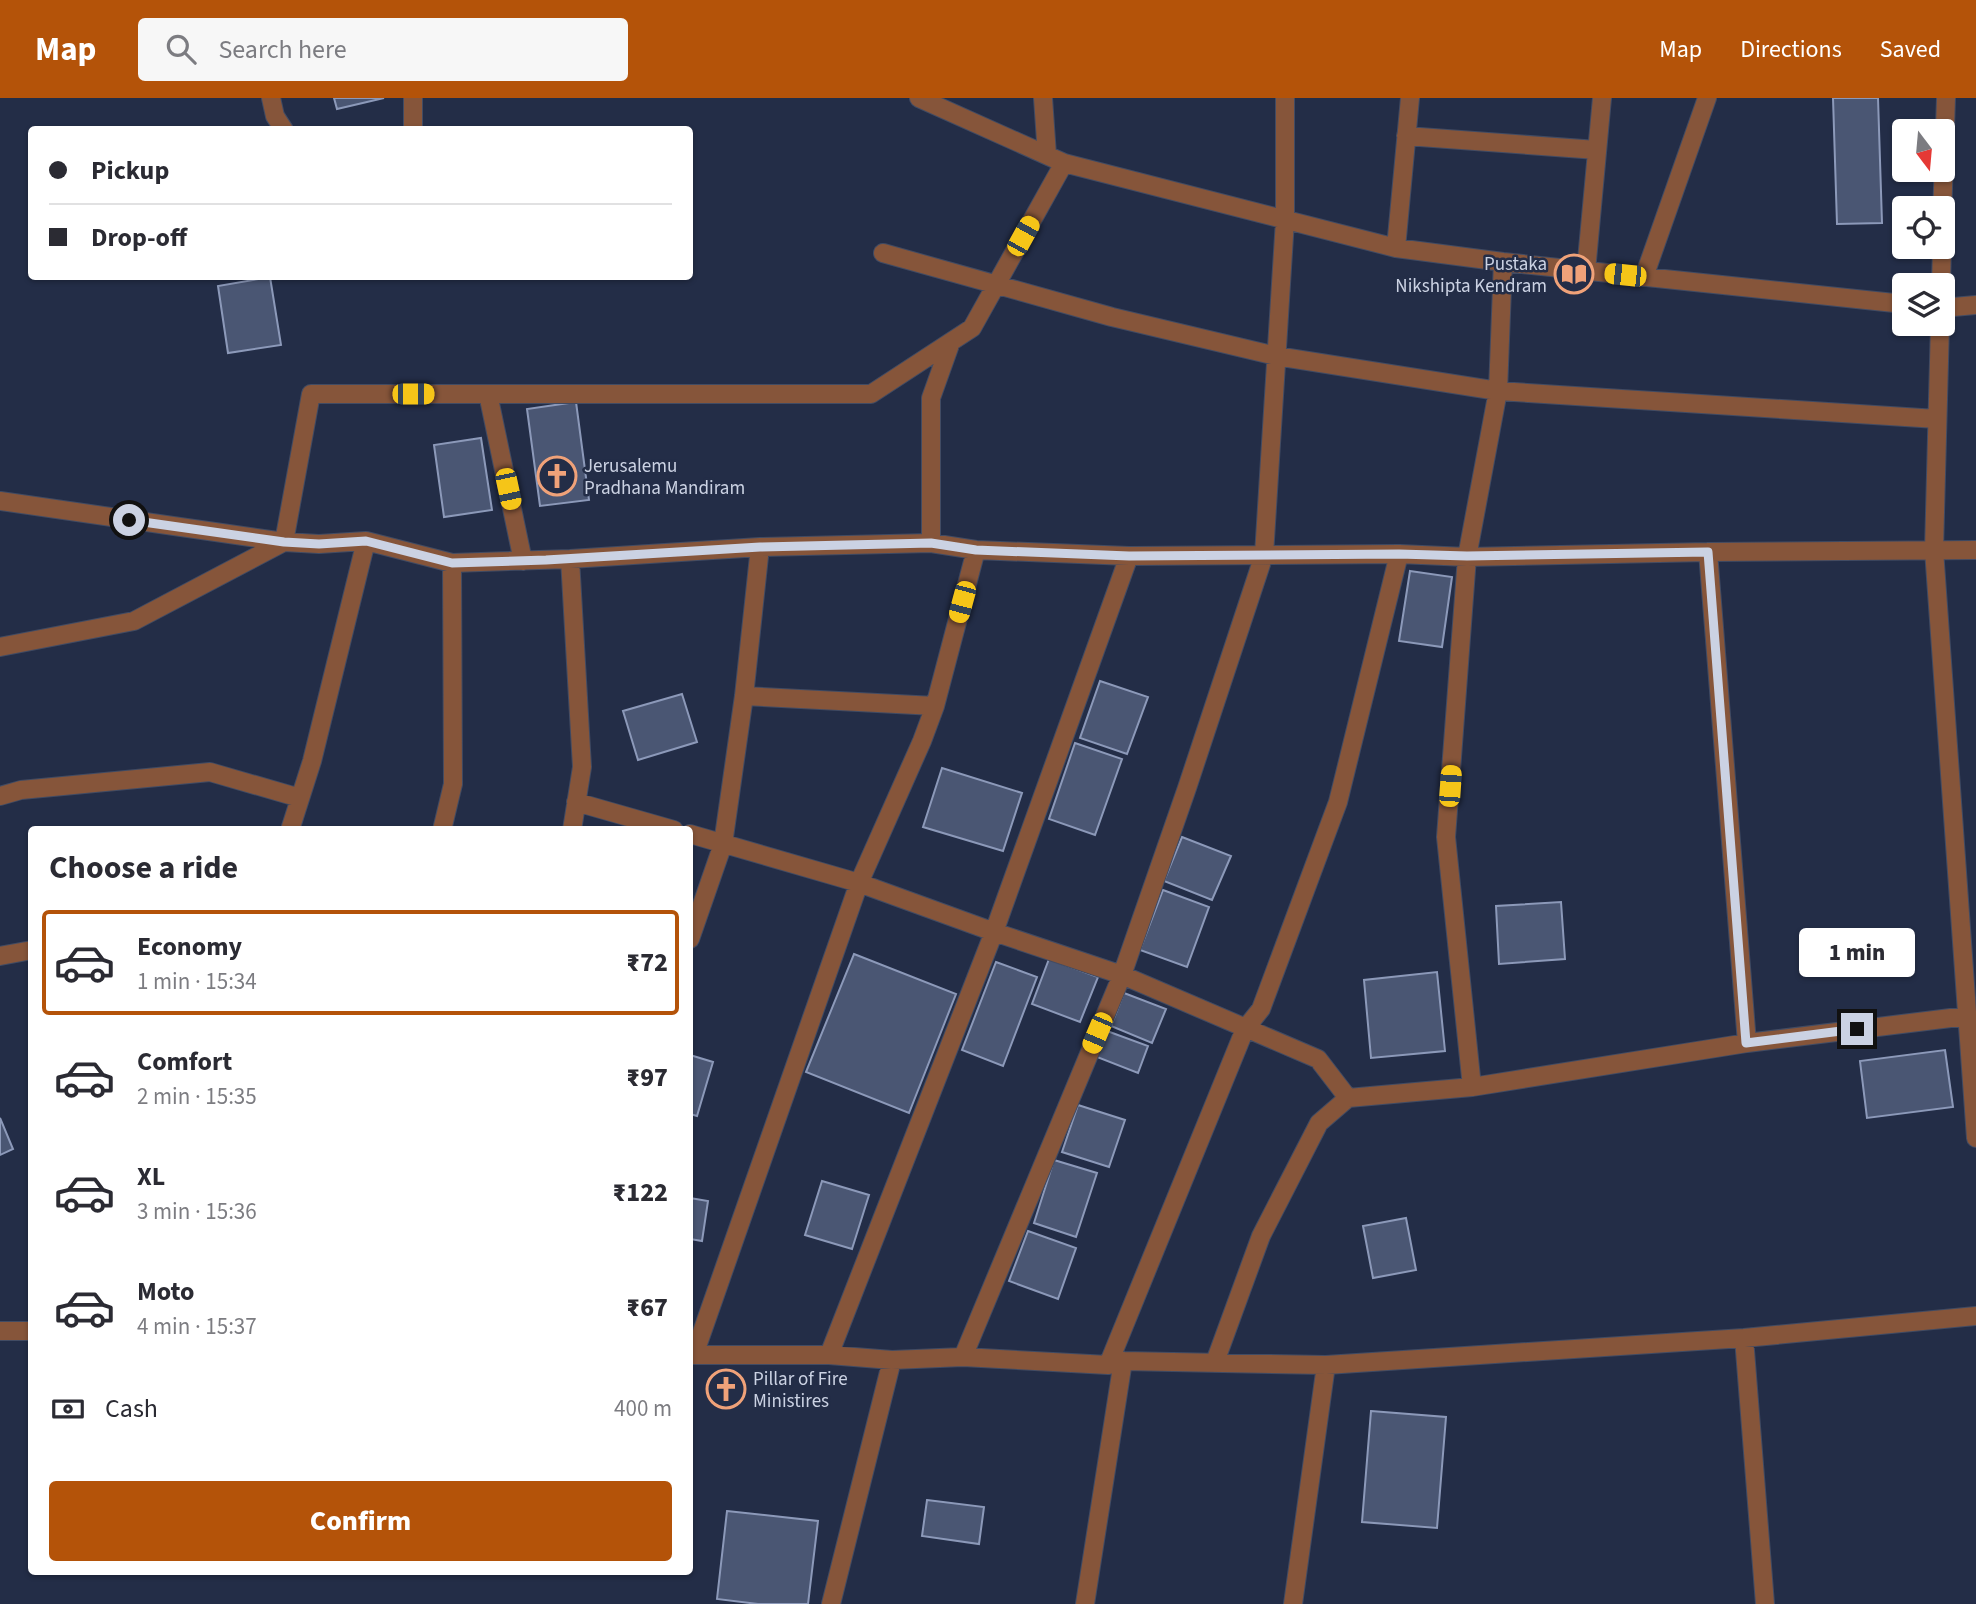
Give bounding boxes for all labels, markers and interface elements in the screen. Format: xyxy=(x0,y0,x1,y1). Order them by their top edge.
search box xyxy=(138,18,628,81)
text: Map xyxy=(35,26,96,73)
icon: search xyxy=(162,30,200,68)
text: Search here xyxy=(218,31,347,68)
text: Map xyxy=(1659,32,1702,67)
text: Directions xyxy=(1740,32,1842,67)
text: Saved xyxy=(1880,32,1941,67)
north arrow xyxy=(1892,119,1955,182)
map controls xyxy=(1892,119,1955,336)
text: Pickup xyxy=(91,152,169,189)
button: locate xyxy=(1892,196,1955,259)
car xyxy=(1004,213,1043,259)
text: Drop-off xyxy=(91,219,187,256)
place label: Pustaka Nikshipta Kendram xyxy=(1395,251,1547,300)
library icon: Pustaka Nikshipta Kendram xyxy=(1553,253,1595,295)
car xyxy=(1604,262,1647,288)
button: layers xyxy=(1892,273,1955,336)
car xyxy=(393,384,435,405)
place label: Jerusalemu Pradhana Mandiram xyxy=(584,453,745,502)
church icon: Jerusalemu Pradhana Mandiram xyxy=(536,455,578,497)
car xyxy=(494,466,523,512)
route start xyxy=(113,504,145,536)
car xyxy=(947,579,978,625)
car xyxy=(1439,764,1462,808)
text: Choose a ride xyxy=(49,845,238,891)
text: Economy xyxy=(137,928,242,965)
callout: 1 min xyxy=(1799,928,1915,976)
icon: car xyxy=(53,931,116,994)
text: 1 min xyxy=(1829,936,1885,969)
text: ₹72 xyxy=(626,944,668,981)
text: 1 min · 15:34 xyxy=(137,965,257,998)
car xyxy=(1080,1010,1115,1056)
route end xyxy=(1841,1013,1873,1045)
text: Comfort xyxy=(137,1043,232,1080)
icon: car xyxy=(53,1046,116,1109)
text: ₹97 xyxy=(626,1059,668,1096)
text: 2 min · 15:35 xyxy=(137,1080,257,1113)
text: XL xyxy=(137,1158,165,1195)
icon: car xyxy=(53,1161,116,1224)
text: ₹122 xyxy=(612,1174,668,1211)
text: 3 min · 15:36 xyxy=(137,1195,257,1228)
text: Moto xyxy=(137,1273,194,1310)
icon: car xyxy=(53,1276,116,1339)
text: ₹67 xyxy=(626,1289,668,1326)
text: 4 min · 15:37 xyxy=(137,1310,257,1343)
place label: Pillar of Fire Ministires xyxy=(753,1366,848,1415)
church icon: Pillar of Fire Ministires xyxy=(705,1368,747,1410)
icon: cash xyxy=(49,1390,87,1428)
text: Cash xyxy=(105,1390,158,1427)
text: 400 m xyxy=(614,1392,672,1425)
button: Confirm xyxy=(49,1481,672,1561)

